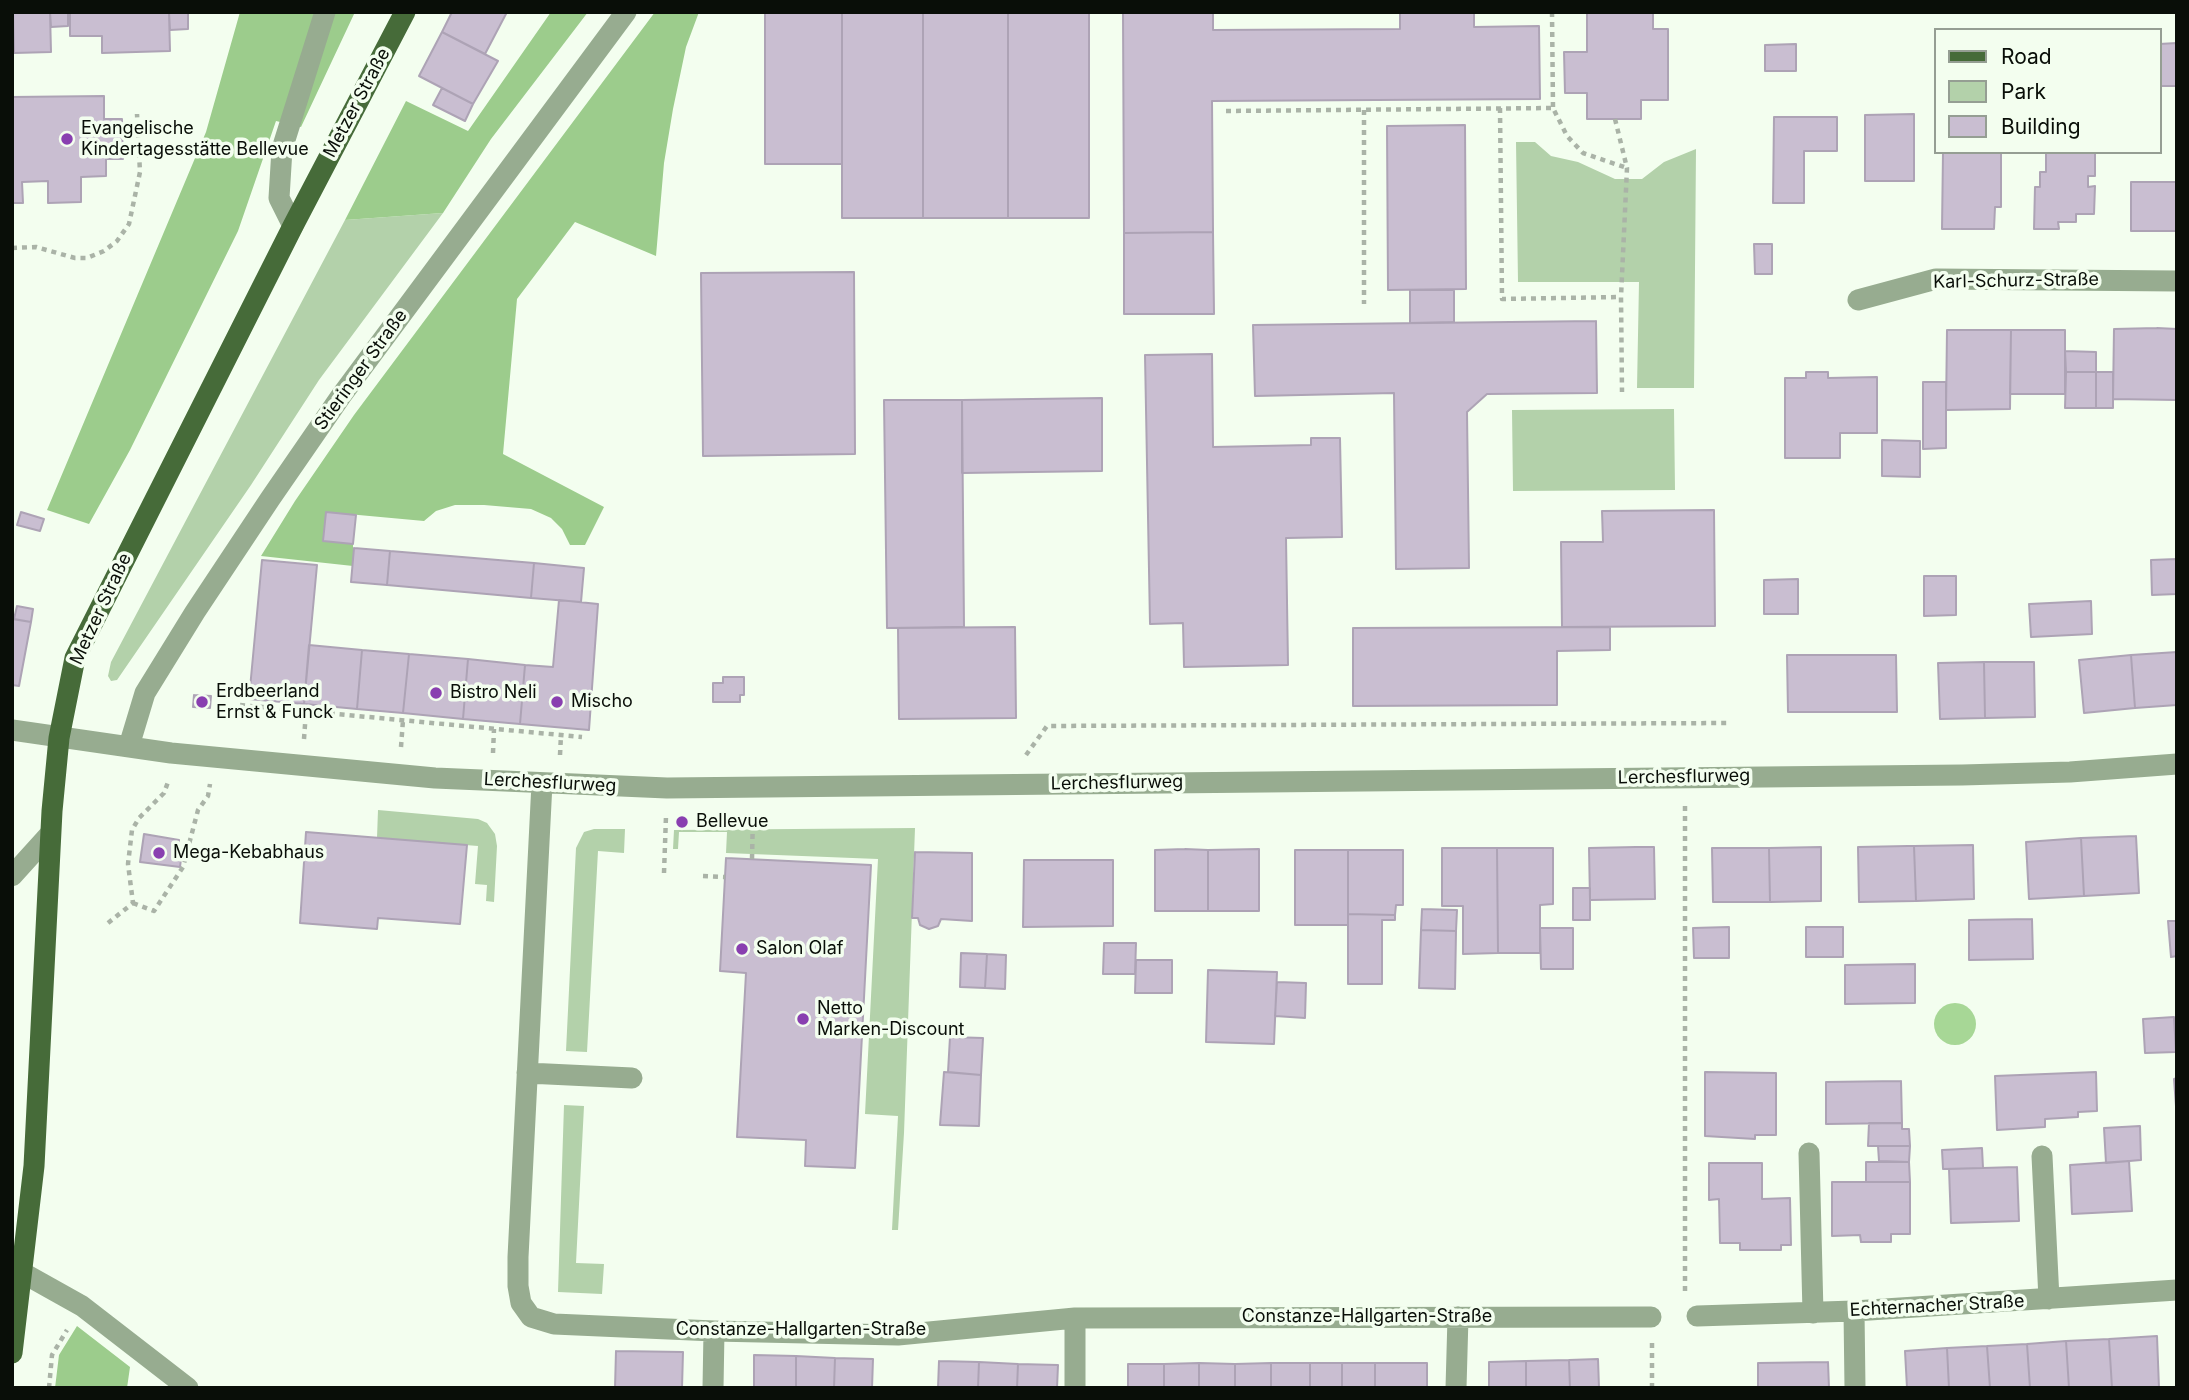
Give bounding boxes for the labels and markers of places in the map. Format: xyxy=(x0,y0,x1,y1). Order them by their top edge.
place label: Evangelische Kindertagesstätte Bellevue xyxy=(81,118,309,160)
marker: Evangelische Kindertagesstätte Bellevue xyxy=(59,131,75,147)
place label: Erdbeerland Ernst & Funck xyxy=(216,681,333,724)
place label: Bistro Neli xyxy=(450,682,537,704)
marker: Bistro Neli xyxy=(428,685,444,701)
place label: Mischo xyxy=(571,691,633,713)
marker: Erdbeerland Ernst & Funck xyxy=(194,694,210,710)
marker: Mischo xyxy=(549,694,565,710)
place label: Bellevue xyxy=(696,811,768,833)
marker: Bellevue xyxy=(674,814,690,830)
place label: Mega-Kebabhaus xyxy=(173,842,324,864)
marker: Mega-Kebabhaus xyxy=(151,845,167,861)
place label: Salon Olaf xyxy=(756,938,843,960)
marker: Salon Olaf xyxy=(734,941,750,957)
place label: Netto Marken-Discount xyxy=(817,998,964,1040)
marker: Netto Marken-Discount xyxy=(795,1011,811,1027)

